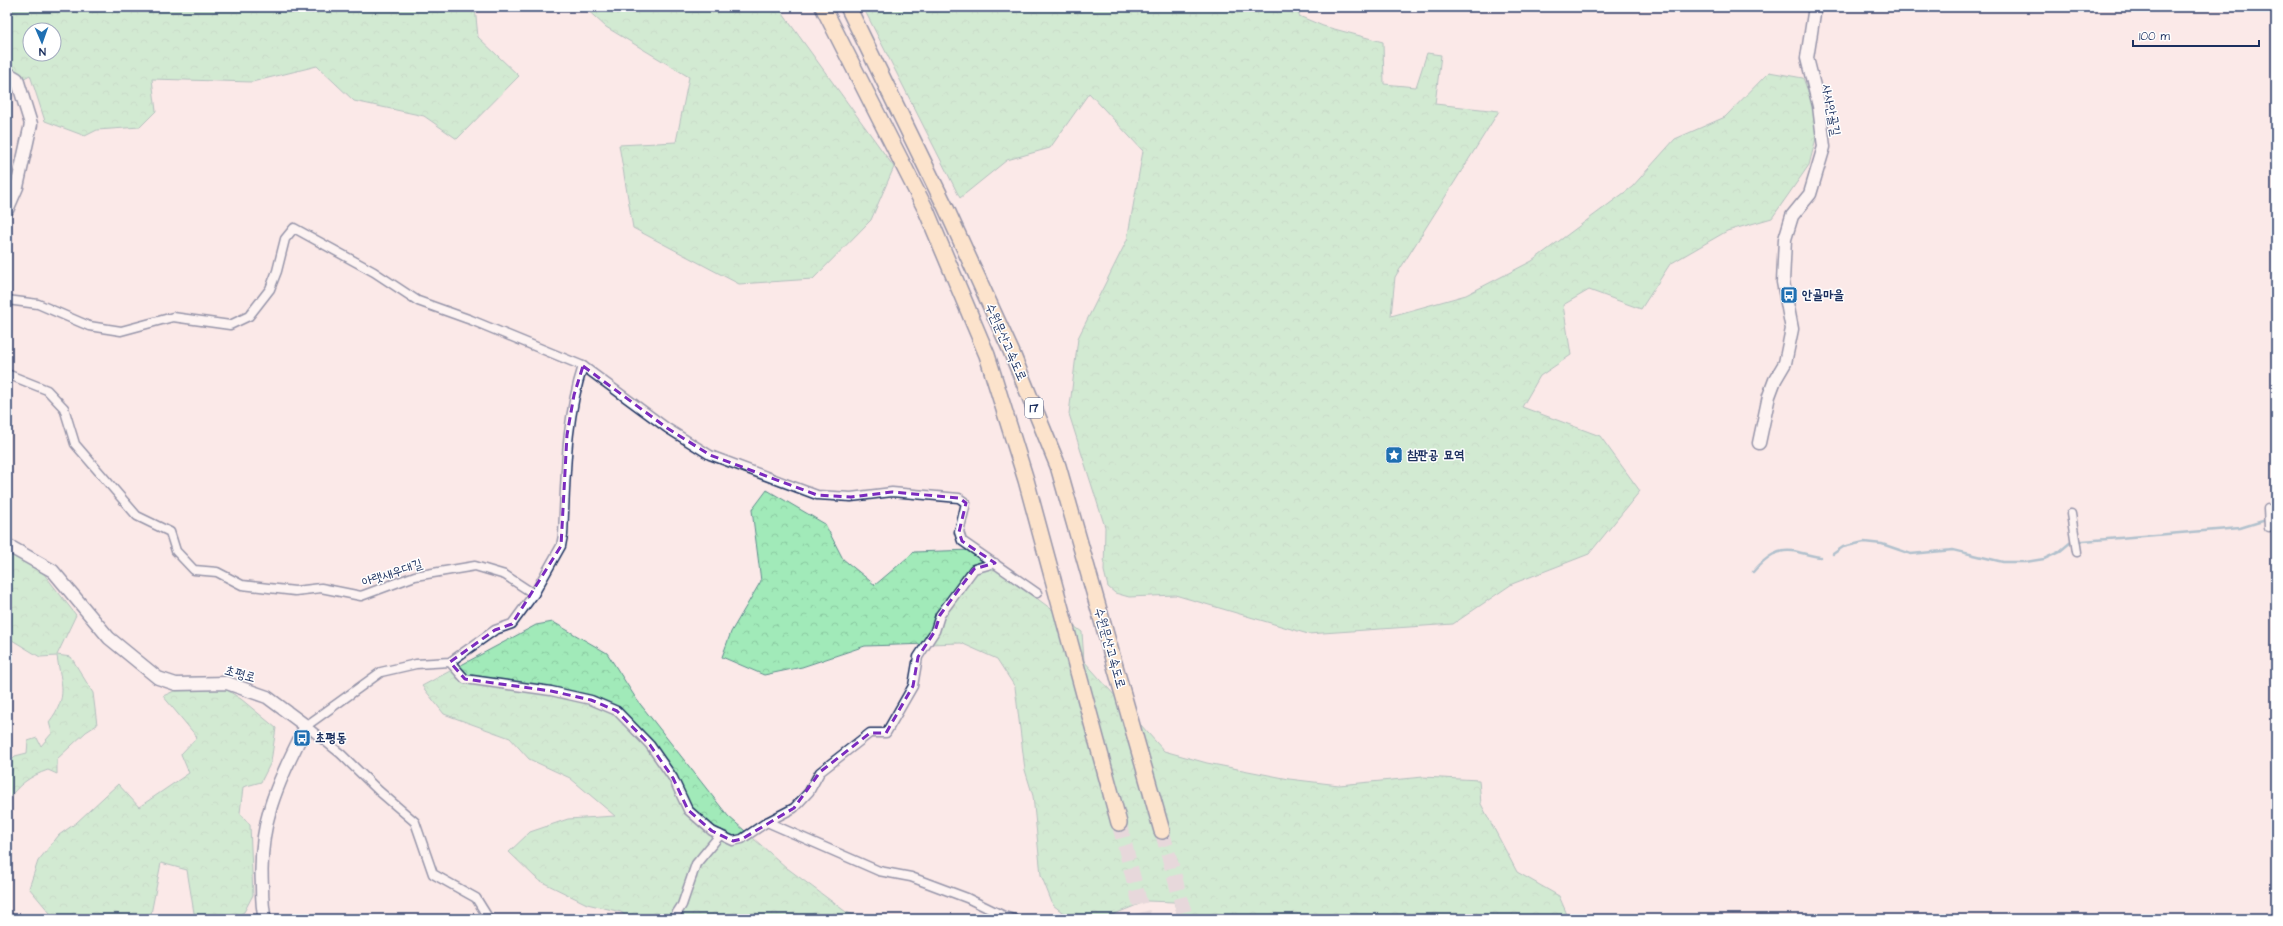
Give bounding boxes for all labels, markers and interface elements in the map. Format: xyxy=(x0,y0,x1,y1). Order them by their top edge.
north arrow xyxy=(22,22,62,62)
scale bar xyxy=(2133,22,2259,48)
text: 100 m xyxy=(2139,28,2170,45)
text: N xyxy=(39,44,46,59)
street label: 사사안골길 xyxy=(1817,82,1845,137)
bus stop icon: 안골마을 xyxy=(1779,285,1799,305)
place label: 안골마을 xyxy=(1802,286,1844,304)
street label: 수원문산고속도로 xyxy=(981,300,1031,384)
road number: 17 xyxy=(1025,398,1043,418)
place icon: 참판공 묘역 xyxy=(1384,445,1404,465)
place label: 참판공 묘역 xyxy=(1407,446,1465,464)
street label: 아랫새우대길 xyxy=(359,555,425,591)
street label: 수원문산고속도로 xyxy=(1090,605,1130,691)
street label: 초평로 xyxy=(223,661,257,687)
bus stop icon: 초평동 xyxy=(292,728,312,748)
place label: 초평동 xyxy=(315,729,347,747)

